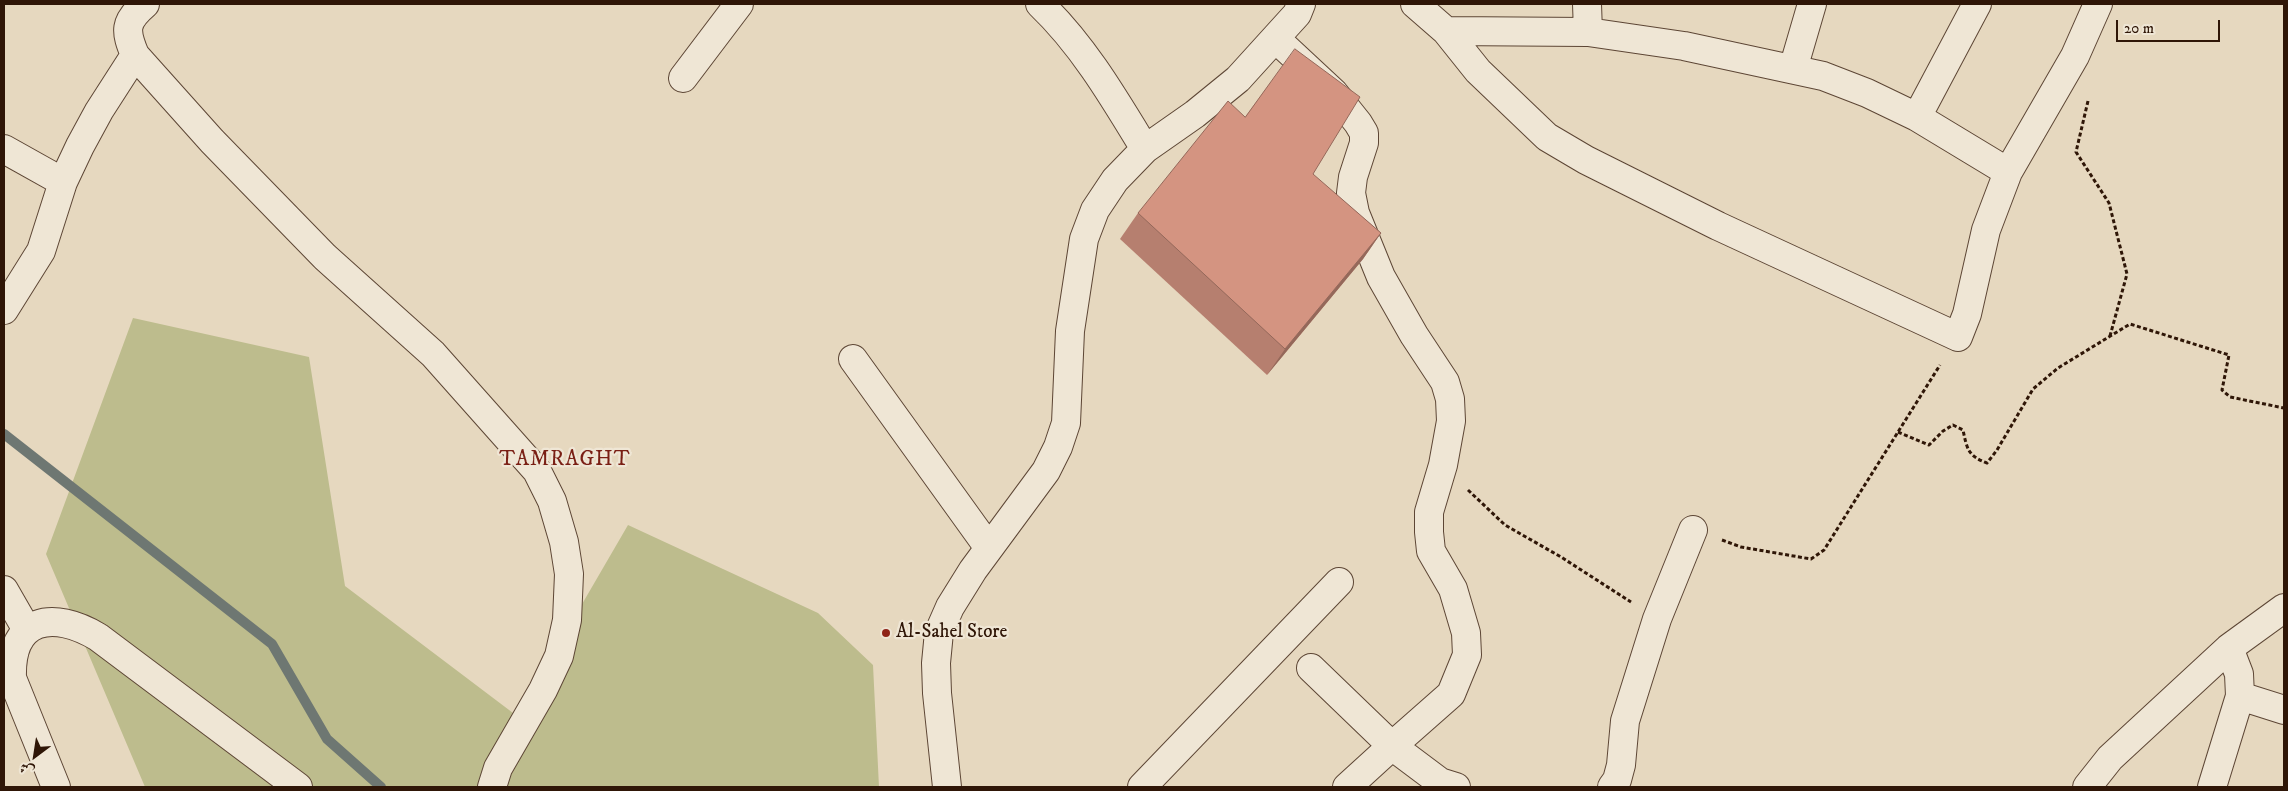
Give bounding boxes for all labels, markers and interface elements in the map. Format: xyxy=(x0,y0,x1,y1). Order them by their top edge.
scale bar xyxy=(2118,10,2222,42)
text: 20 m xyxy=(2124,19,2154,38)
district label: TAMRAGHT xyxy=(498,448,632,474)
place label: Al-Sahel Store xyxy=(896,622,1007,644)
marker: Al-Sahel Store xyxy=(880,627,892,639)
north arrow xyxy=(10,731,60,781)
text: ش xyxy=(17,758,38,780)

